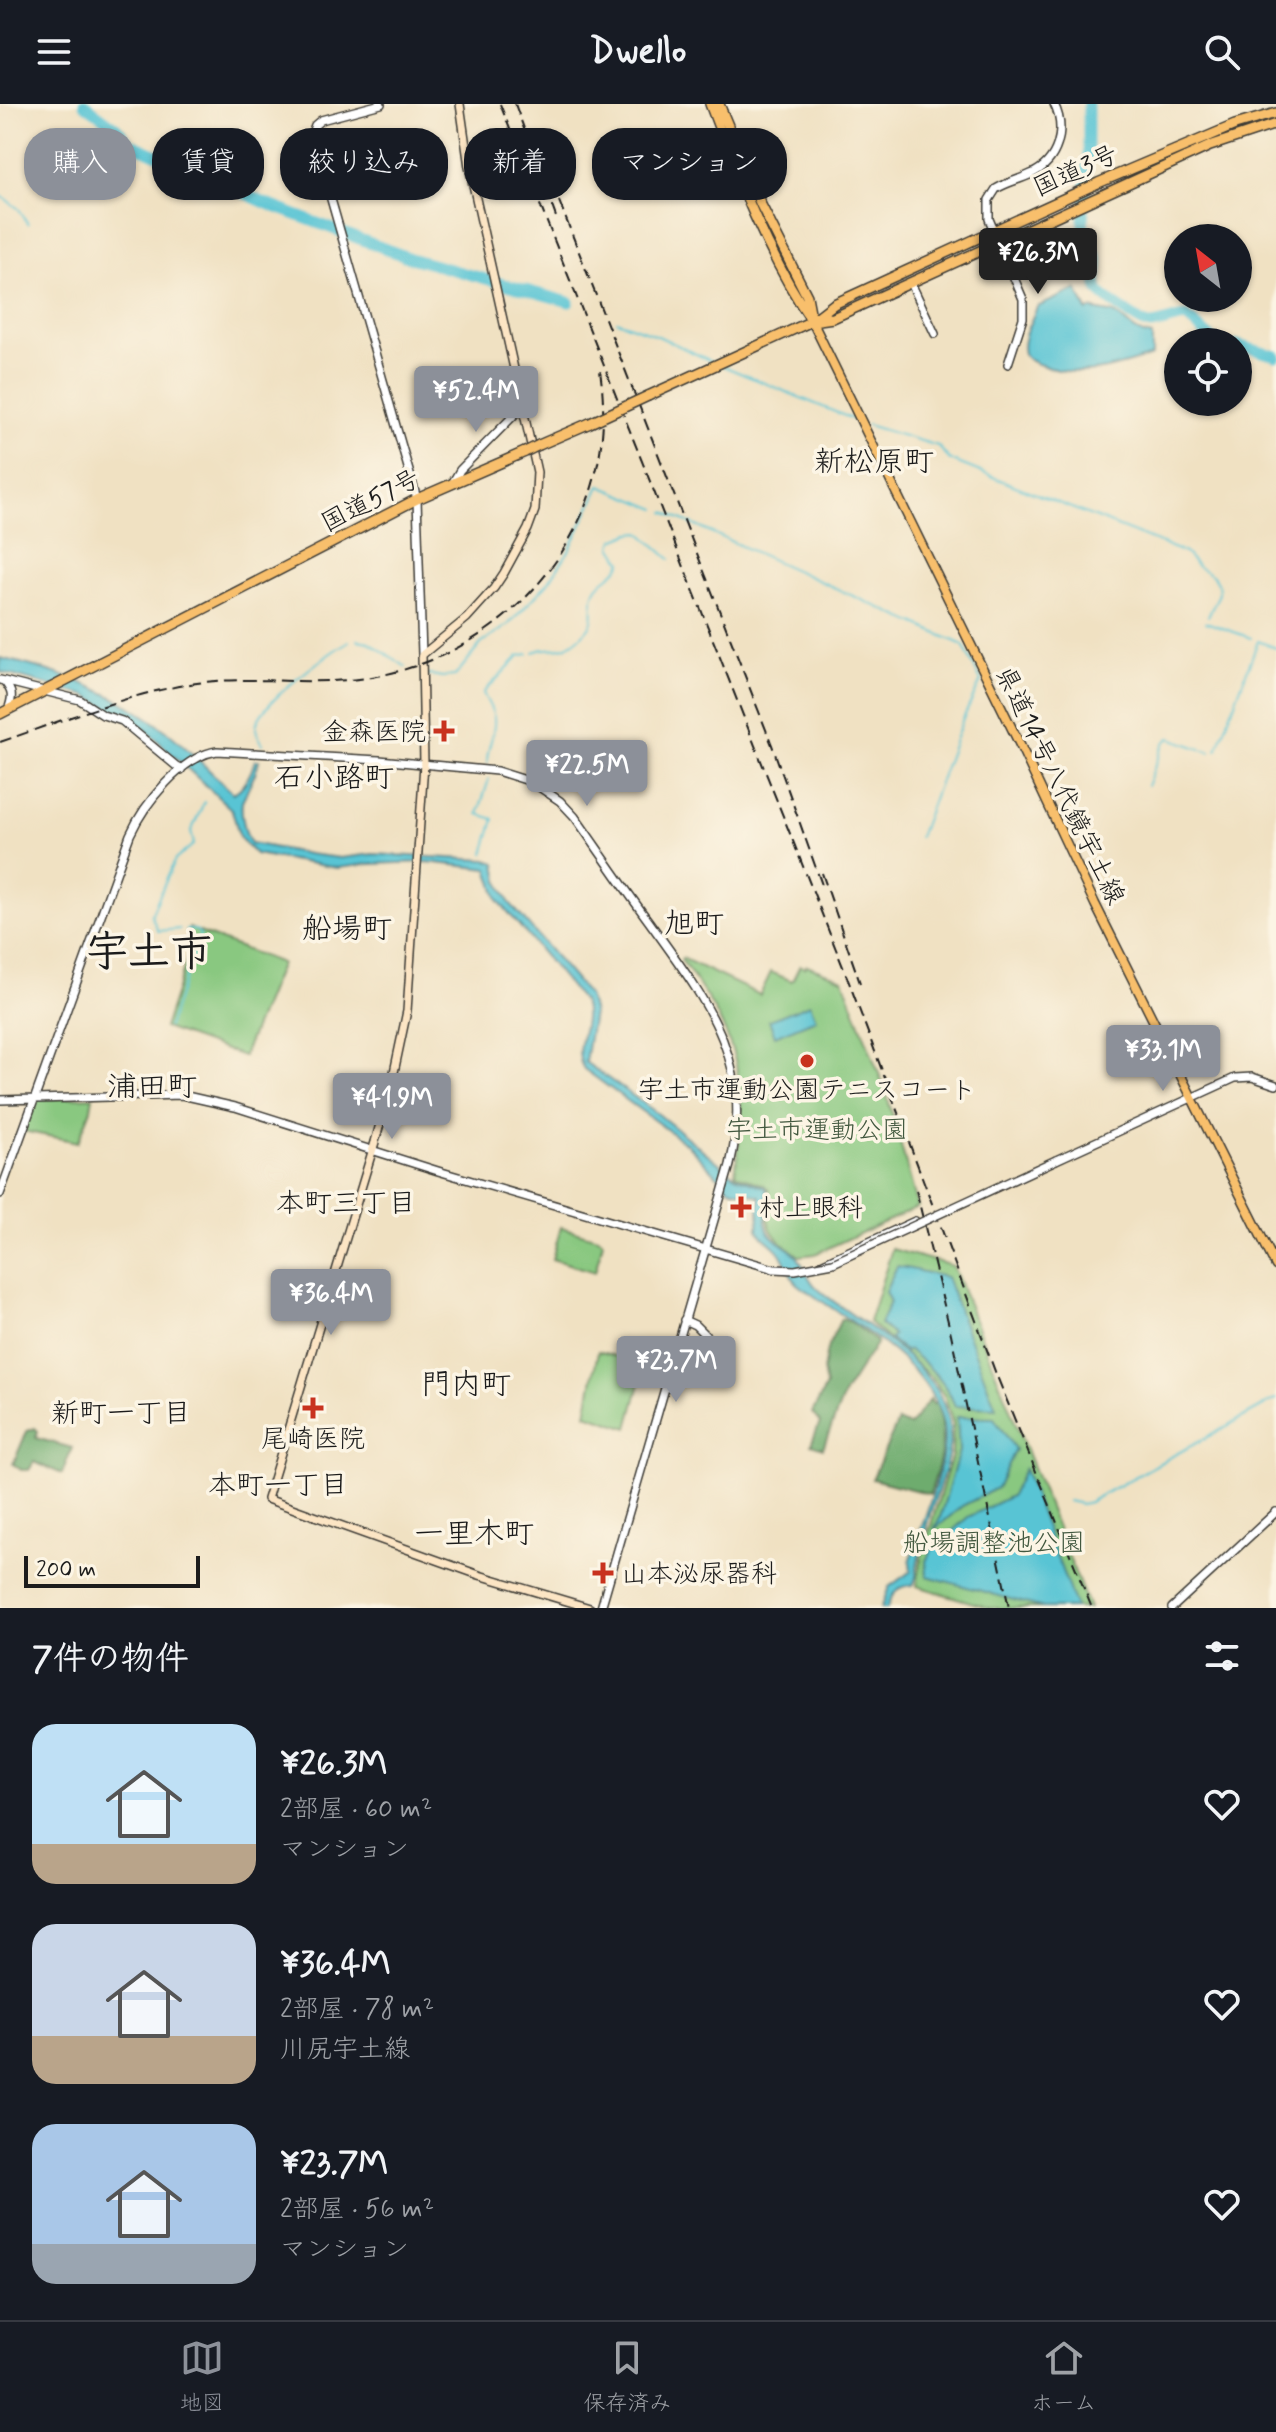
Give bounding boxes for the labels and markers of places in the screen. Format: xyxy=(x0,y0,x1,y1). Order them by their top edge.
pin: ¥26.3M xyxy=(973,228,1103,296)
pin: ¥52.4M xyxy=(411,366,541,434)
place label: 金森医院 xyxy=(322,716,426,750)
marker: 金森医院 xyxy=(433,720,455,742)
pin: ¥22.5M xyxy=(522,740,652,808)
pin: ¥33.1M xyxy=(1098,1025,1228,1093)
marker: 宇土市運動公園テニスコート xyxy=(798,1052,816,1070)
pin: ¥41.9M xyxy=(327,1073,457,1141)
place label: 宇土市運動公園テニスコート xyxy=(638,1074,976,1108)
place label: 村上眼科 xyxy=(759,1192,863,1226)
marker: 村上眼科 xyxy=(730,1196,752,1218)
pin: ¥36.4M xyxy=(266,1269,396,1337)
pin: ¥23.7M xyxy=(611,1336,741,1404)
marker: 尾崎医院 xyxy=(302,1397,324,1419)
place label: 尾崎医院 xyxy=(261,1423,365,1457)
place label: 山本泌尿器科 xyxy=(621,1558,777,1592)
marker: 山本泌尿器科 xyxy=(592,1562,614,1584)

